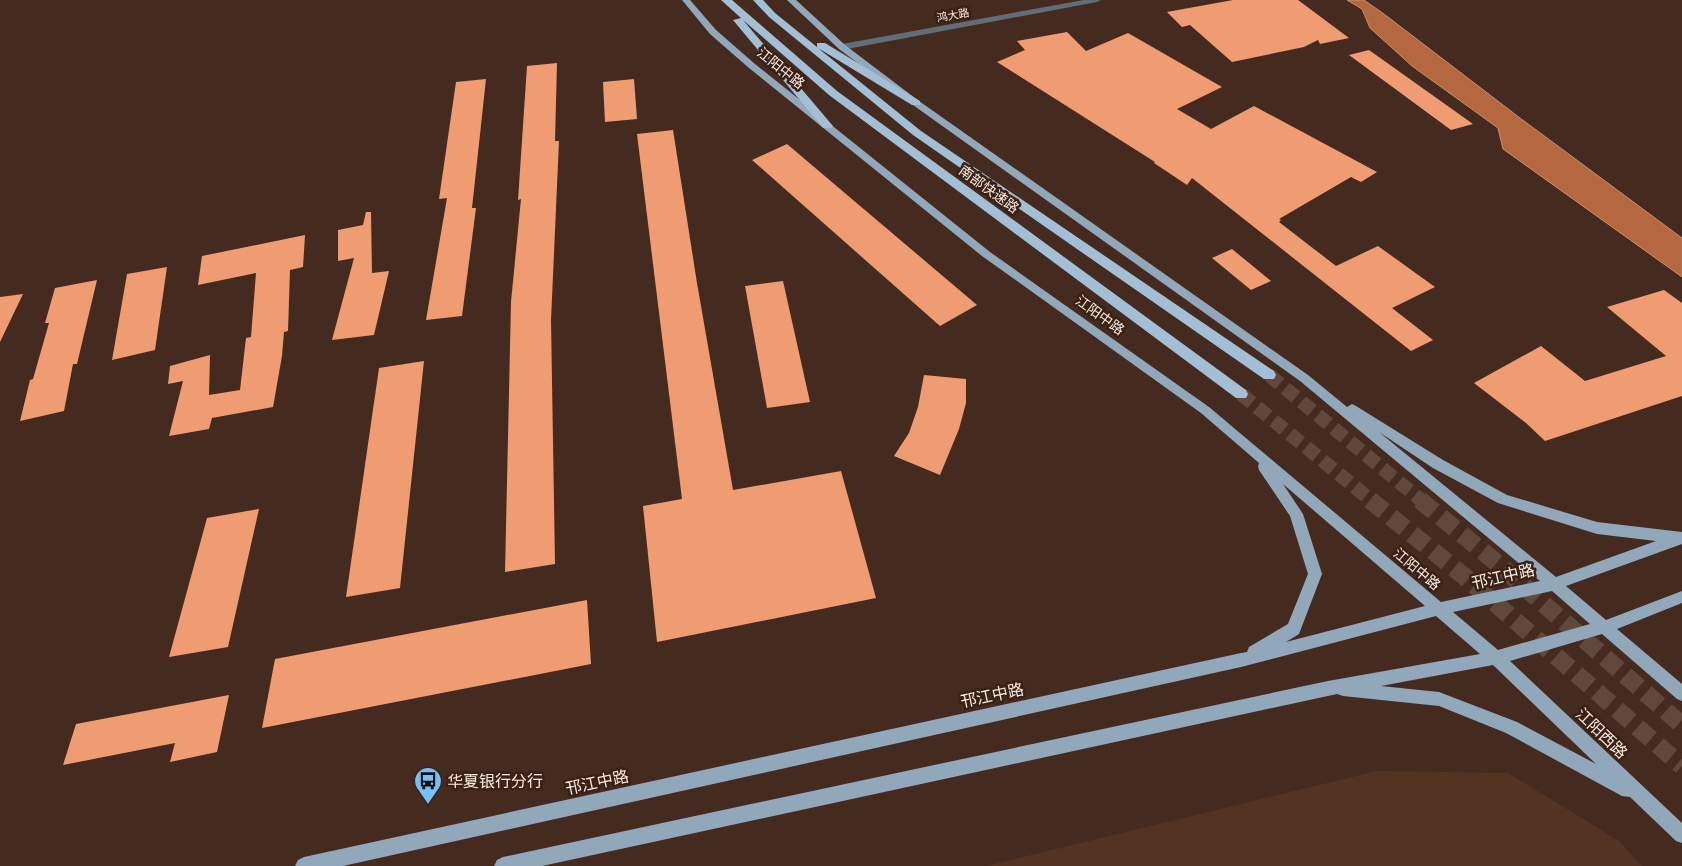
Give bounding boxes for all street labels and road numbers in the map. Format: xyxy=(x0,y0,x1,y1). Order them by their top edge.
street label: 鸿大路 xyxy=(936,6,970,25)
street label: 江阳中路 xyxy=(754,44,808,92)
street label: 南部快速路 xyxy=(956,162,1022,216)
street label: 江阳中路 xyxy=(1073,292,1127,338)
street label: 江阳中路 xyxy=(1390,545,1444,593)
street label: 邗江中路 xyxy=(1470,560,1536,593)
street label: 邗江中路 xyxy=(959,680,1025,711)
street label: 江阳西路 xyxy=(1572,704,1631,762)
street label: 邗江中路 xyxy=(564,767,630,798)

